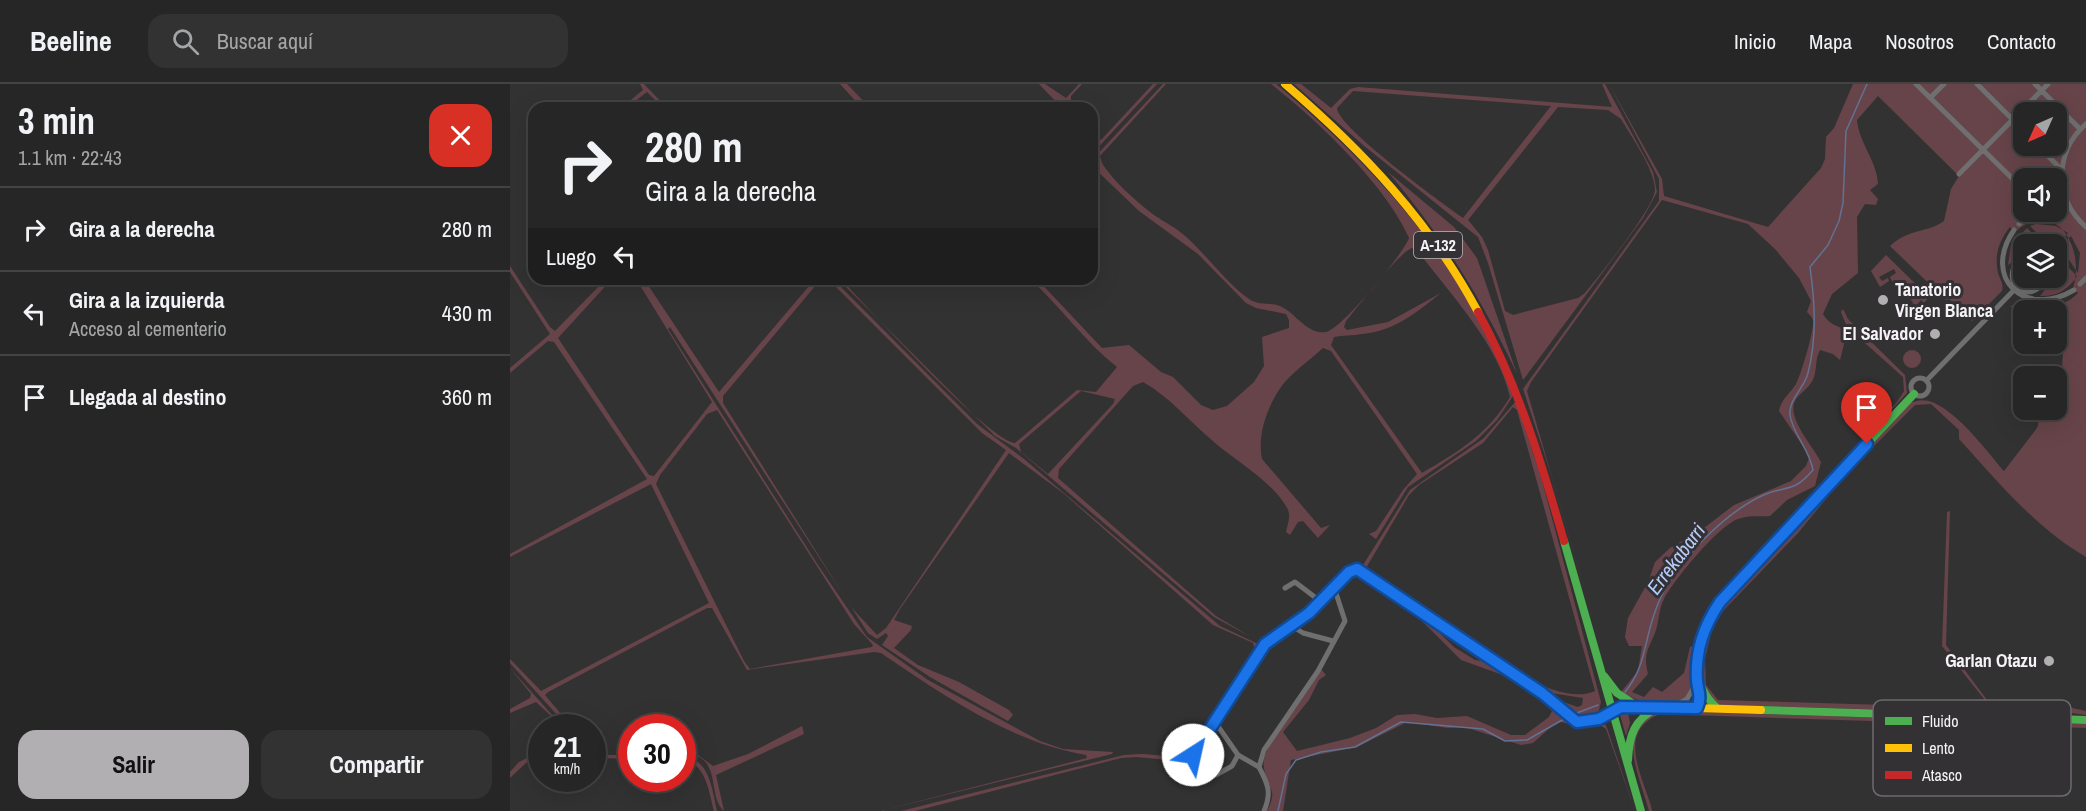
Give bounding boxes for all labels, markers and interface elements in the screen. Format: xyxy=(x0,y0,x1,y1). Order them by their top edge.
search box xyxy=(148,14,568,68)
text: Beeline xyxy=(30,22,112,60)
icon: search xyxy=(169,25,202,58)
text: Buscar aquí xyxy=(217,26,313,56)
text: Inicio xyxy=(1734,27,1776,56)
text: Mapa xyxy=(1809,27,1852,56)
text: Nosotros xyxy=(1885,27,1954,56)
text: Contacto xyxy=(1987,27,2056,56)
text: 3 min xyxy=(18,97,95,145)
north arrow xyxy=(2013,102,2067,156)
map controls xyxy=(2013,102,2067,420)
button: close xyxy=(429,104,492,167)
text: 280 m xyxy=(645,119,743,175)
icon: right xyxy=(546,126,624,204)
text: 1.1 km · 22:43 xyxy=(18,144,122,171)
button: sound xyxy=(2013,168,2067,222)
text: Gira a la derecha xyxy=(645,173,816,209)
icon: right xyxy=(18,213,51,246)
text: Gira a la derecha xyxy=(69,214,214,244)
text: 280 m xyxy=(442,214,492,244)
road number: A-132 xyxy=(1414,232,1462,258)
button: layers xyxy=(2013,234,2067,288)
icon: left xyxy=(608,240,641,273)
text: Luego xyxy=(546,242,596,272)
place label: Tanatorio Virgen Blanca xyxy=(1895,277,1994,323)
text: Gira a la izquierda xyxy=(69,285,224,315)
marker: Tanatorio Virgen Blanca xyxy=(1876,293,1890,307)
icon: left xyxy=(18,297,51,330)
text: 430 m xyxy=(442,298,492,328)
button: + xyxy=(2013,300,2067,354)
text: Acceso al cementerio xyxy=(69,315,227,342)
place label: El Salvador xyxy=(1843,321,1923,346)
marker: El Salvador xyxy=(1928,327,1942,341)
button: − xyxy=(2013,366,2067,420)
icon: arrive xyxy=(18,381,51,414)
text: Llegada al destino xyxy=(69,382,226,412)
text: 360 m xyxy=(442,382,492,412)
pin xyxy=(1841,382,1892,444)
icon: arrive xyxy=(1850,391,1883,424)
water label: Errekabarri xyxy=(1640,517,1711,600)
place label: Garlan Otazu xyxy=(1945,648,2037,673)
marker: Garlan Otazu xyxy=(2042,654,2056,668)
legend xyxy=(1873,700,2071,796)
text: Fluido xyxy=(1922,710,1958,732)
speed limit sign: 30 xyxy=(618,714,696,792)
position arrow xyxy=(1161,723,1225,787)
text: 21 xyxy=(553,726,581,766)
button: Salir xyxy=(18,730,249,799)
button: Compartir xyxy=(261,730,492,799)
text: Lento xyxy=(1922,737,1955,759)
text: km/h xyxy=(554,758,580,779)
text: Atasco xyxy=(1921,764,1962,786)

